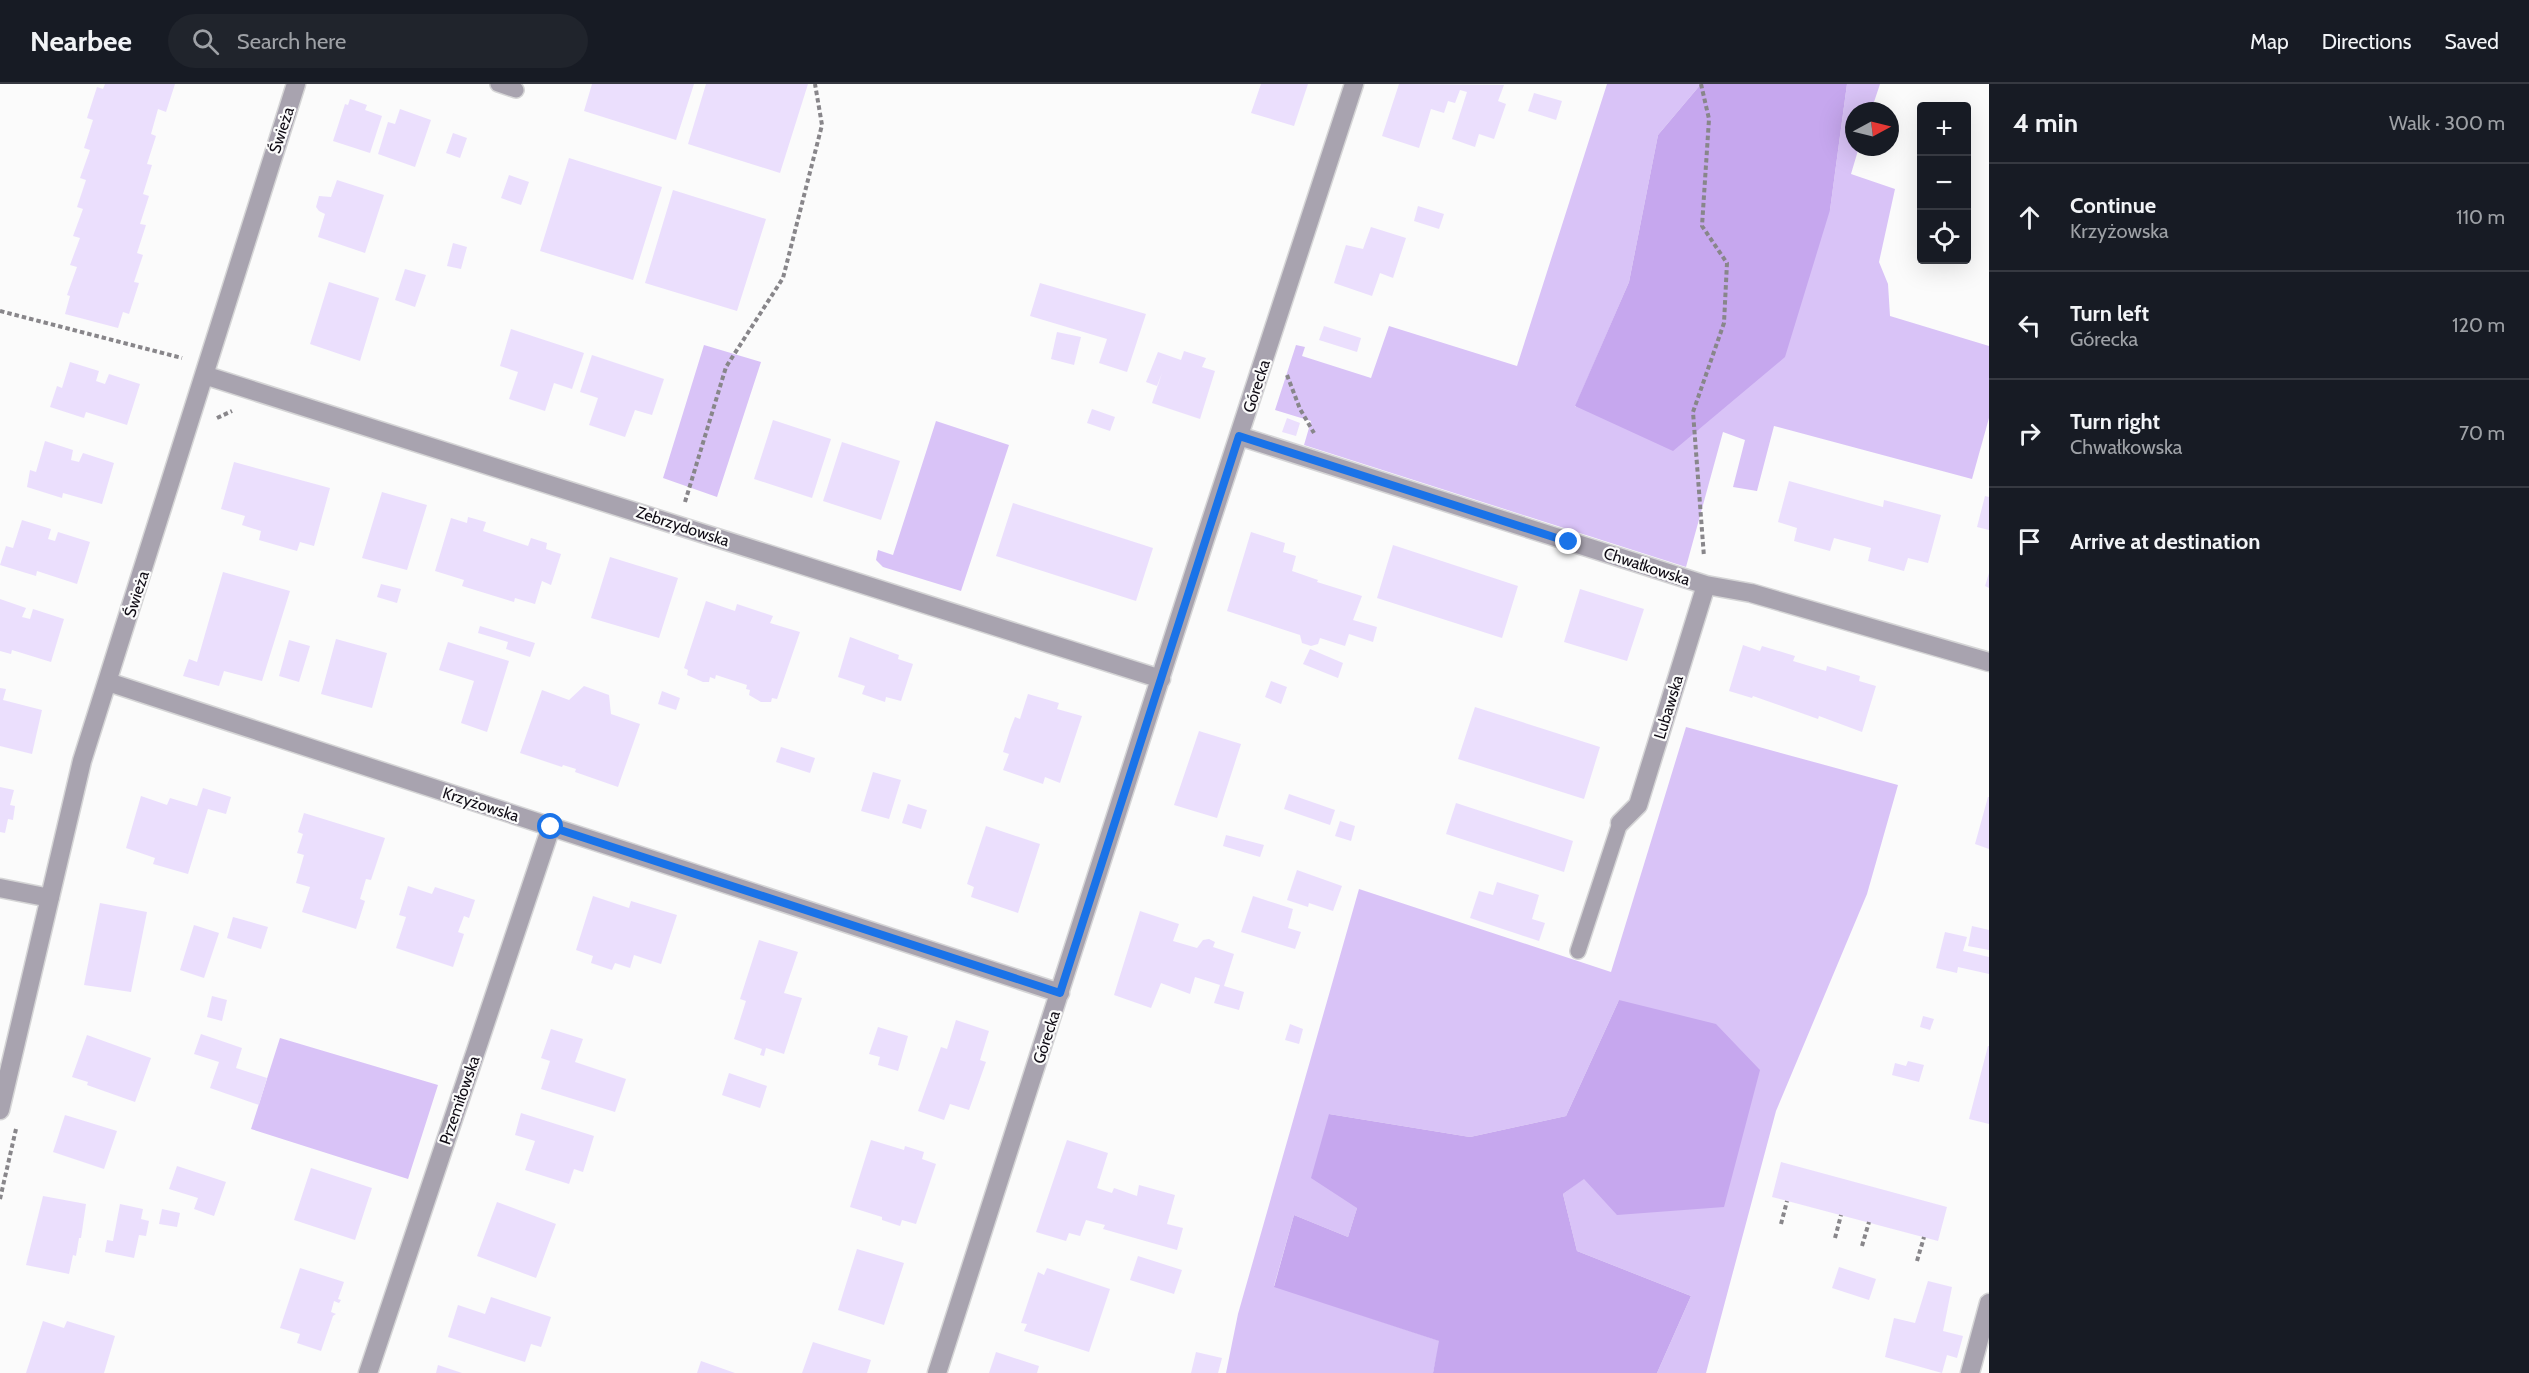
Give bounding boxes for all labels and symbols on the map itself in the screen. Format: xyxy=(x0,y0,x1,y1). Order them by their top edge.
north arrow xyxy=(1845,102,1899,156)
street label: Świeża xyxy=(265,104,298,156)
street label: Górecka xyxy=(1239,357,1274,415)
street label: Zebrzydowska xyxy=(634,503,732,551)
route end xyxy=(1555,528,1581,554)
street label: Chwałkowska xyxy=(1601,544,1693,590)
street label: Świeża xyxy=(120,568,153,620)
street label: Lubawska xyxy=(1650,673,1687,741)
street label: Krzyżowska xyxy=(440,783,522,826)
route start xyxy=(537,813,563,839)
street label: Górecka xyxy=(1029,1008,1064,1066)
street label: Przemiłowska xyxy=(435,1053,484,1147)

